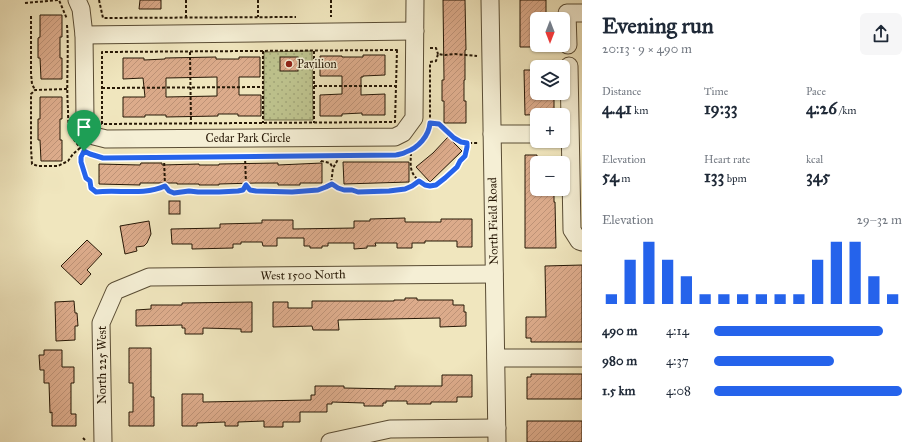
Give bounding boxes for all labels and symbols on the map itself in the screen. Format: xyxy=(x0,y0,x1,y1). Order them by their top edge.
north arrow xyxy=(530,12,570,52)
place label: Pavilion xyxy=(297,57,337,71)
marker: Pavilion xyxy=(284,59,294,69)
pin xyxy=(67,110,101,151)
street label: Cedar Park Circle xyxy=(206,131,290,145)
street label: North Field Road xyxy=(485,177,501,265)
street label: West 1500 North xyxy=(260,267,346,283)
street label: North 225 West xyxy=(95,325,109,404)

